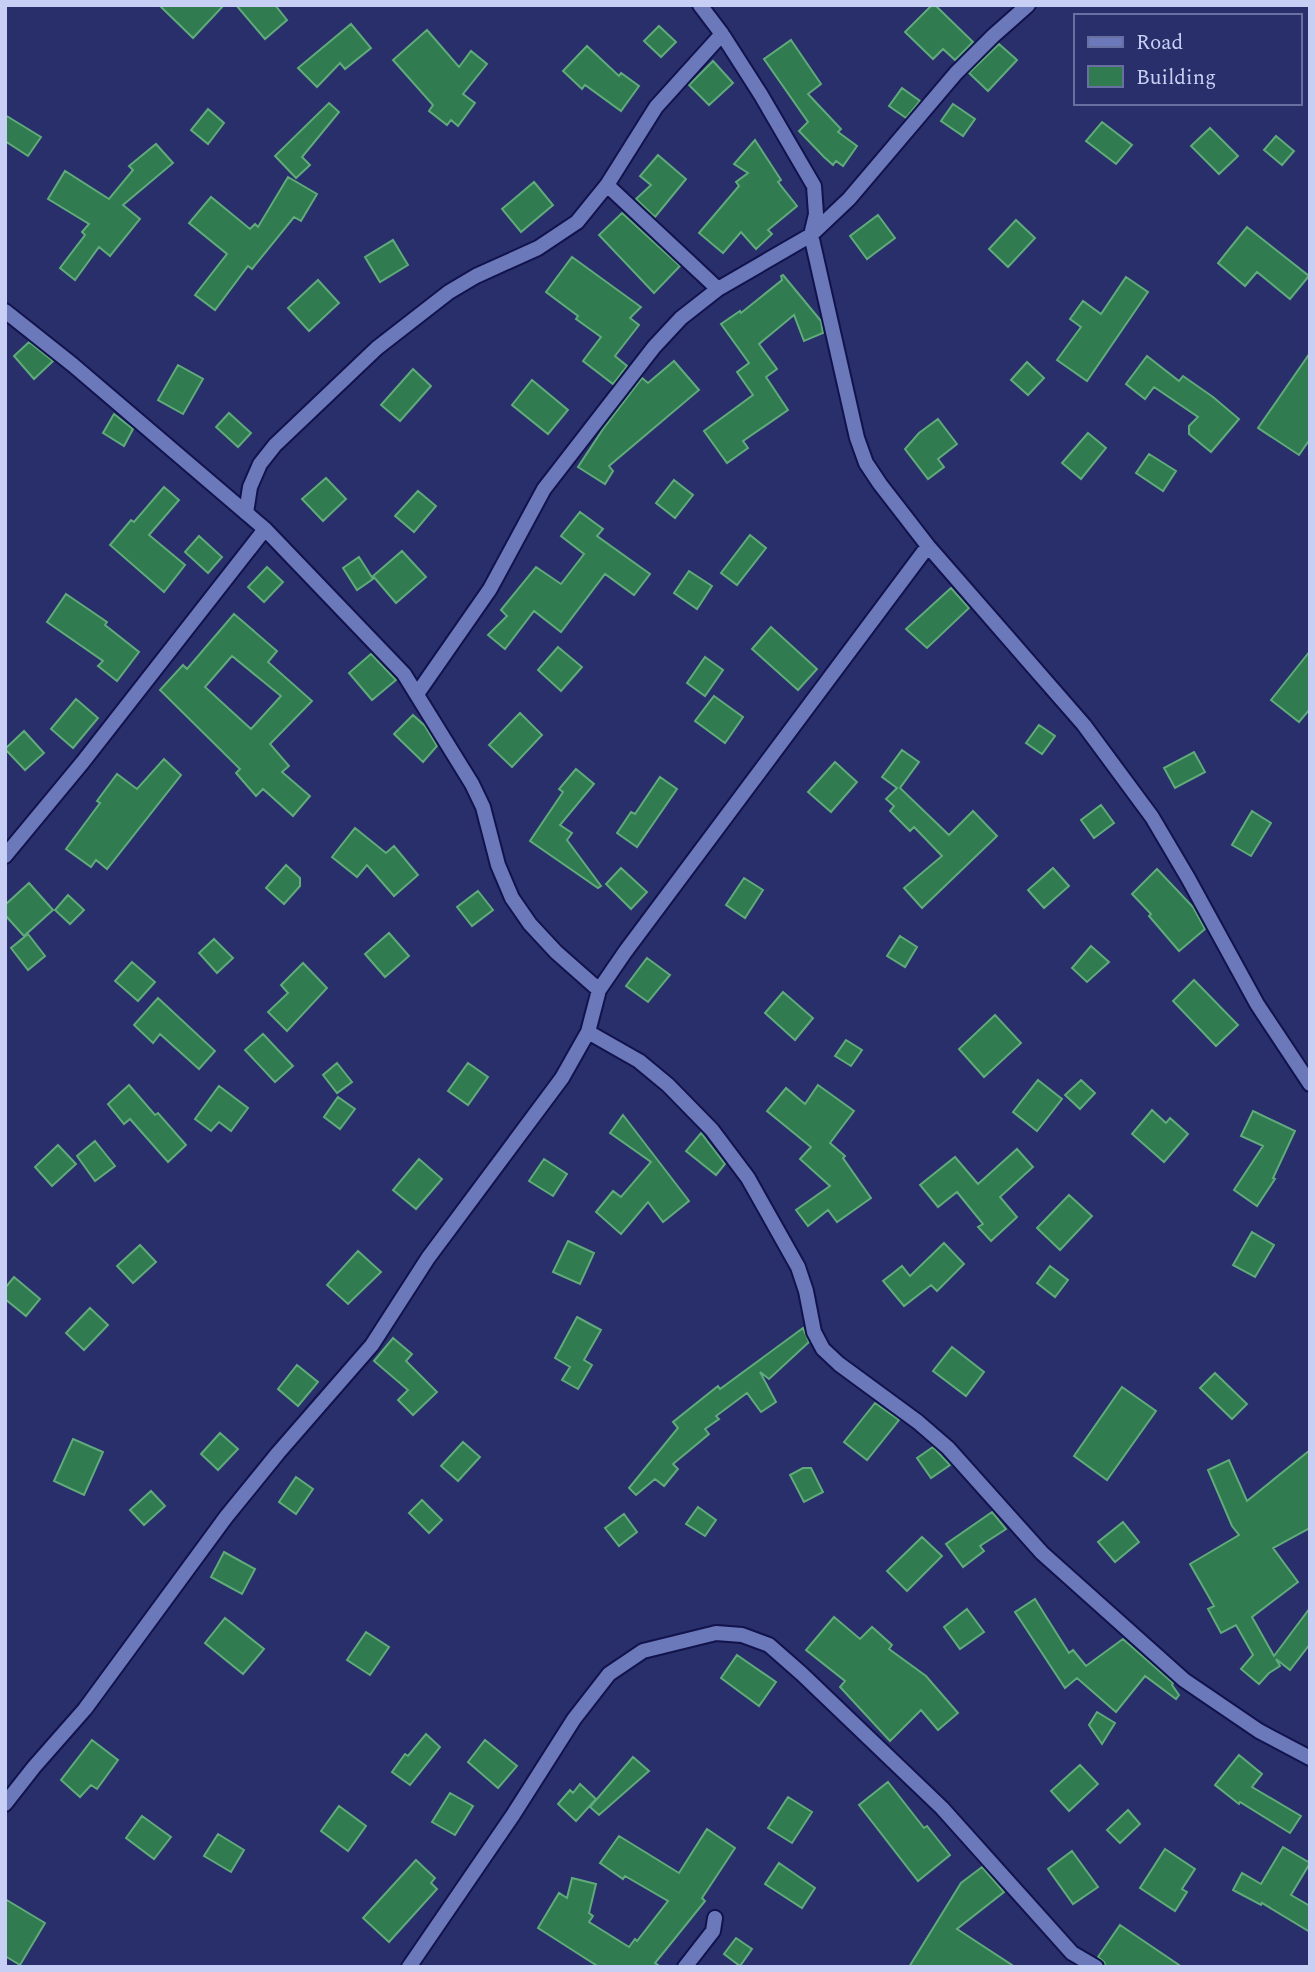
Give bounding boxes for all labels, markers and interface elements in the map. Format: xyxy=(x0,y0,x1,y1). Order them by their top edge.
legend xyxy=(1074,14,1301,105)
text: Road xyxy=(1136,27,1183,59)
text: Building xyxy=(1136,62,1216,94)

